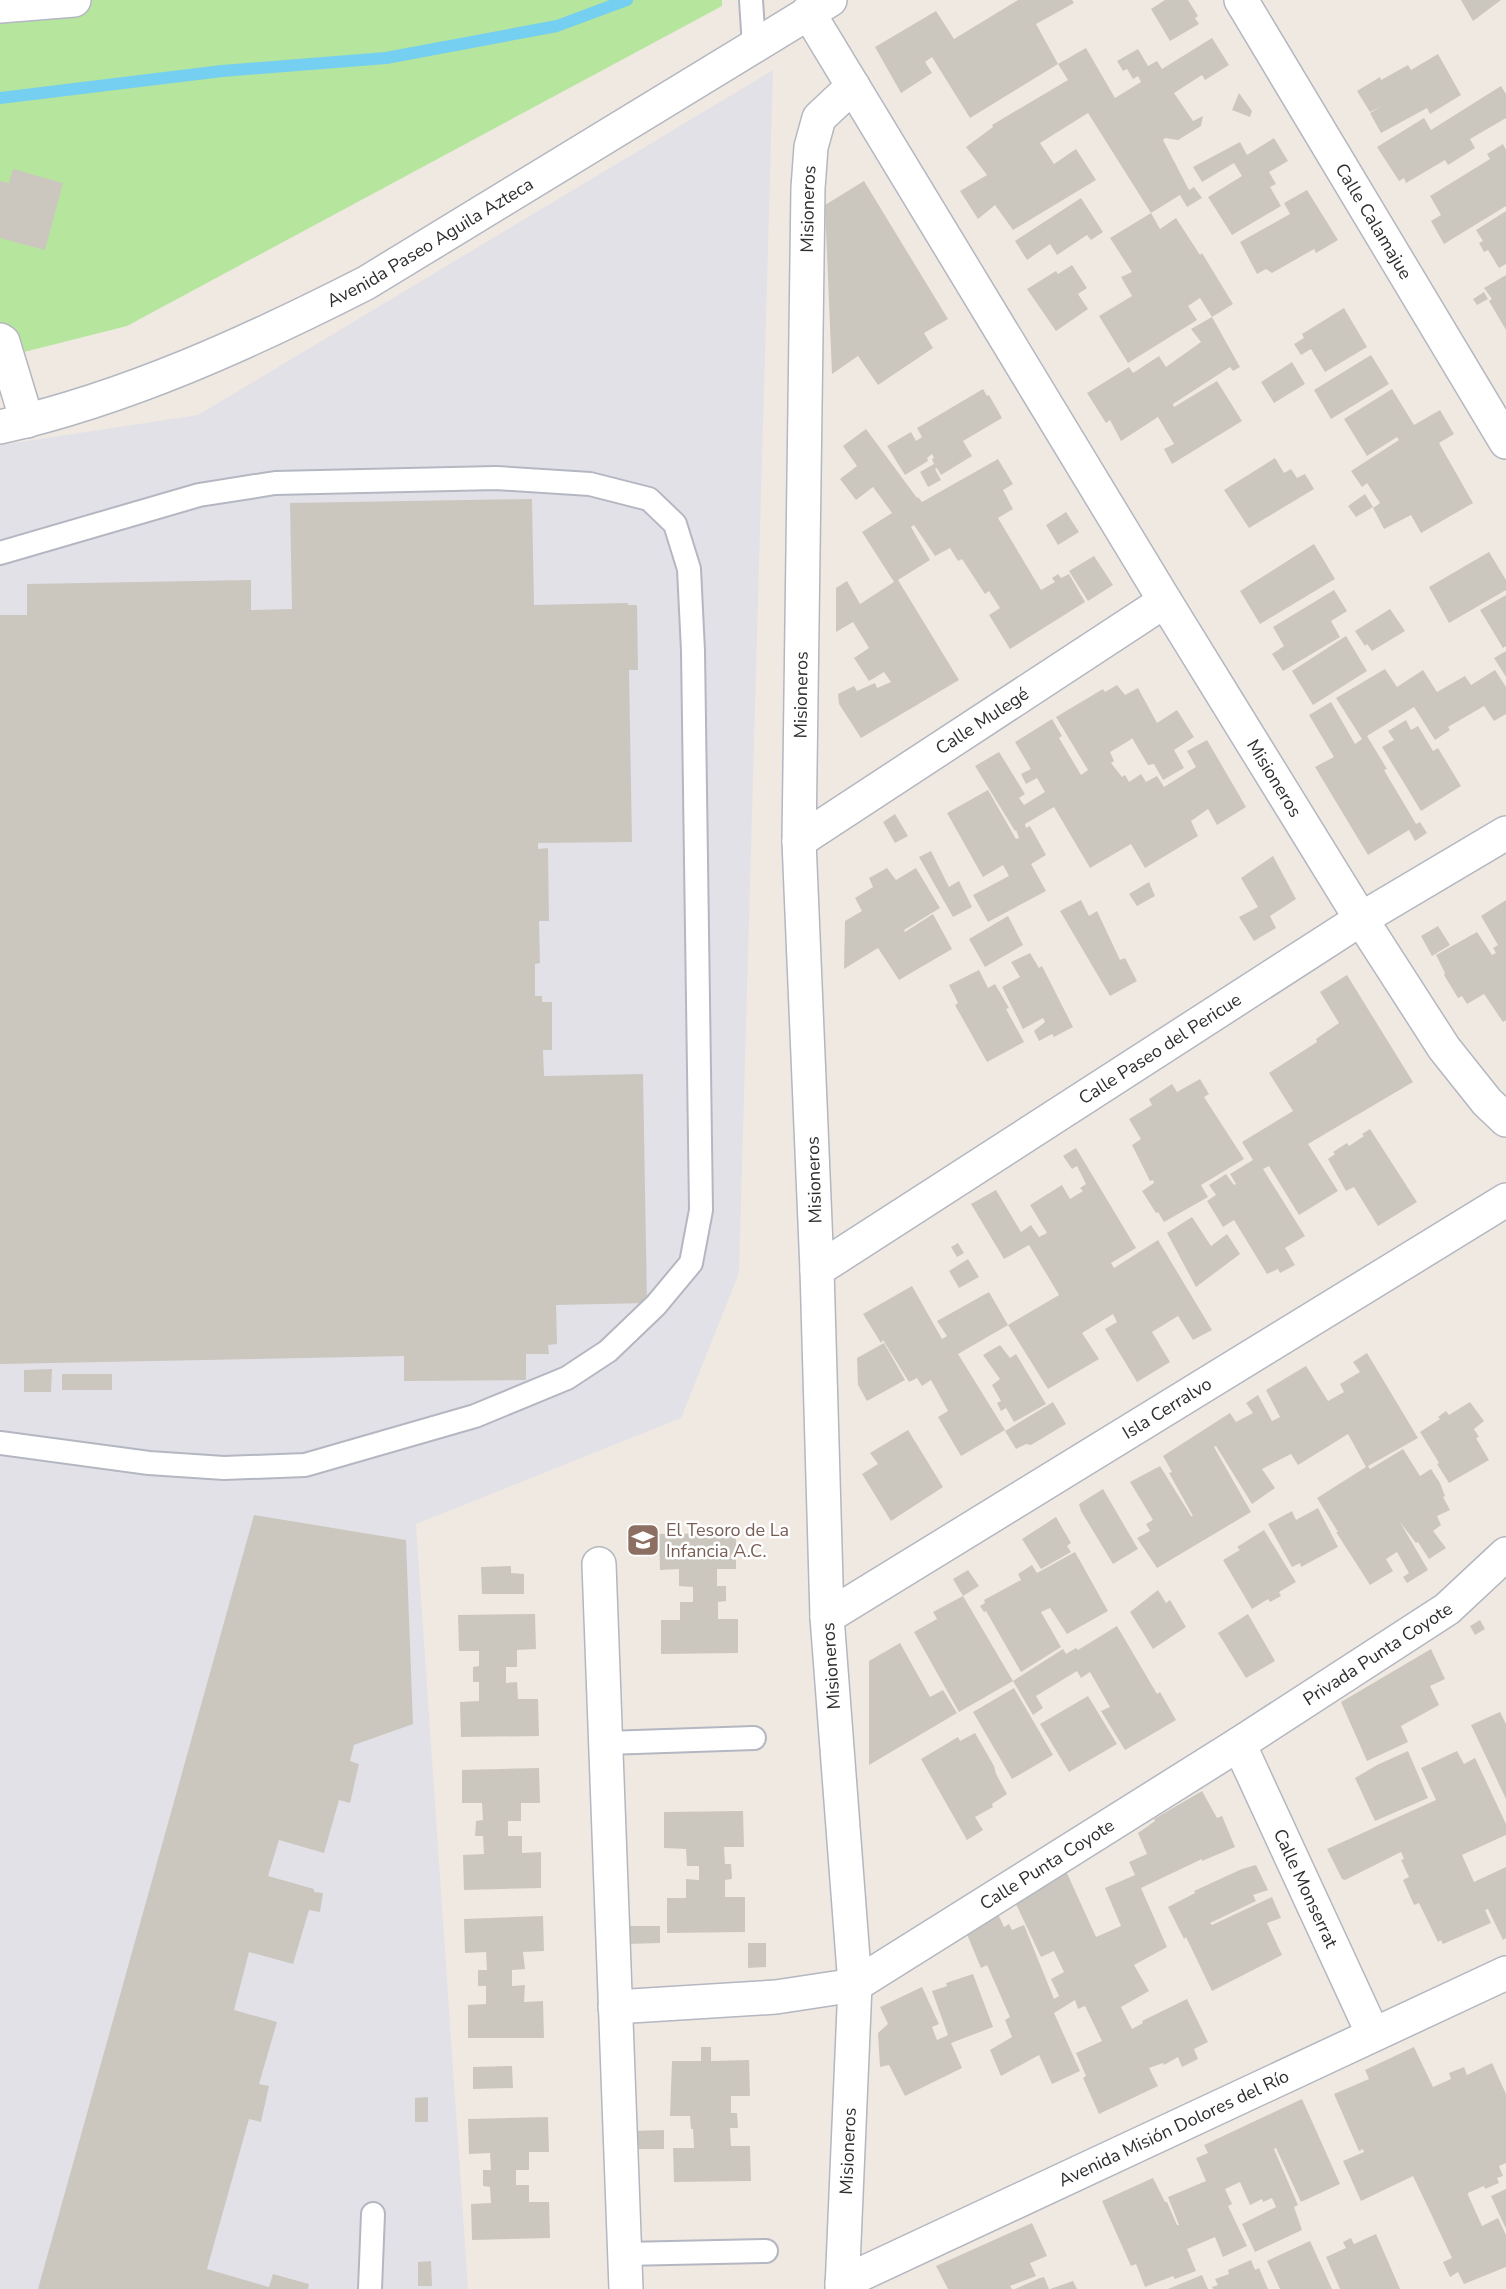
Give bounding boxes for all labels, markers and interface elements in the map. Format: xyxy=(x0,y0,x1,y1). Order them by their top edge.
street label: Calle Calamajue xyxy=(1330,159,1418,284)
street label: Misioneros xyxy=(795,164,822,253)
street label: Avenida Paseo Aguila Azteca xyxy=(323,172,538,313)
street label: Misioneros xyxy=(788,651,814,739)
street label: Calle Mulegé xyxy=(931,682,1033,760)
street label: Misioneros xyxy=(1241,735,1307,822)
street label: Calle Paseo del Pericue xyxy=(1074,988,1246,1110)
street label: Misioneros xyxy=(800,1136,828,1224)
street label: Isla Cerralvo xyxy=(1118,1372,1216,1445)
place label: El Tesoro de La Infancia A.C. xyxy=(666,1518,789,1563)
school or university icon: El Tesoro de La Infancia A.C. xyxy=(625,1522,661,1558)
street label: Privada Punta Coyote xyxy=(1298,1597,1457,1711)
street label: Misioneros xyxy=(816,1622,846,1710)
street label: Calle Punta Coyote xyxy=(975,1813,1119,1916)
street label: Calle Monserrat xyxy=(1268,1825,1344,1952)
street label: Avenida Misión Dolores del Río xyxy=(1054,2064,1293,2192)
street label: Misioneros xyxy=(834,2107,862,2195)

